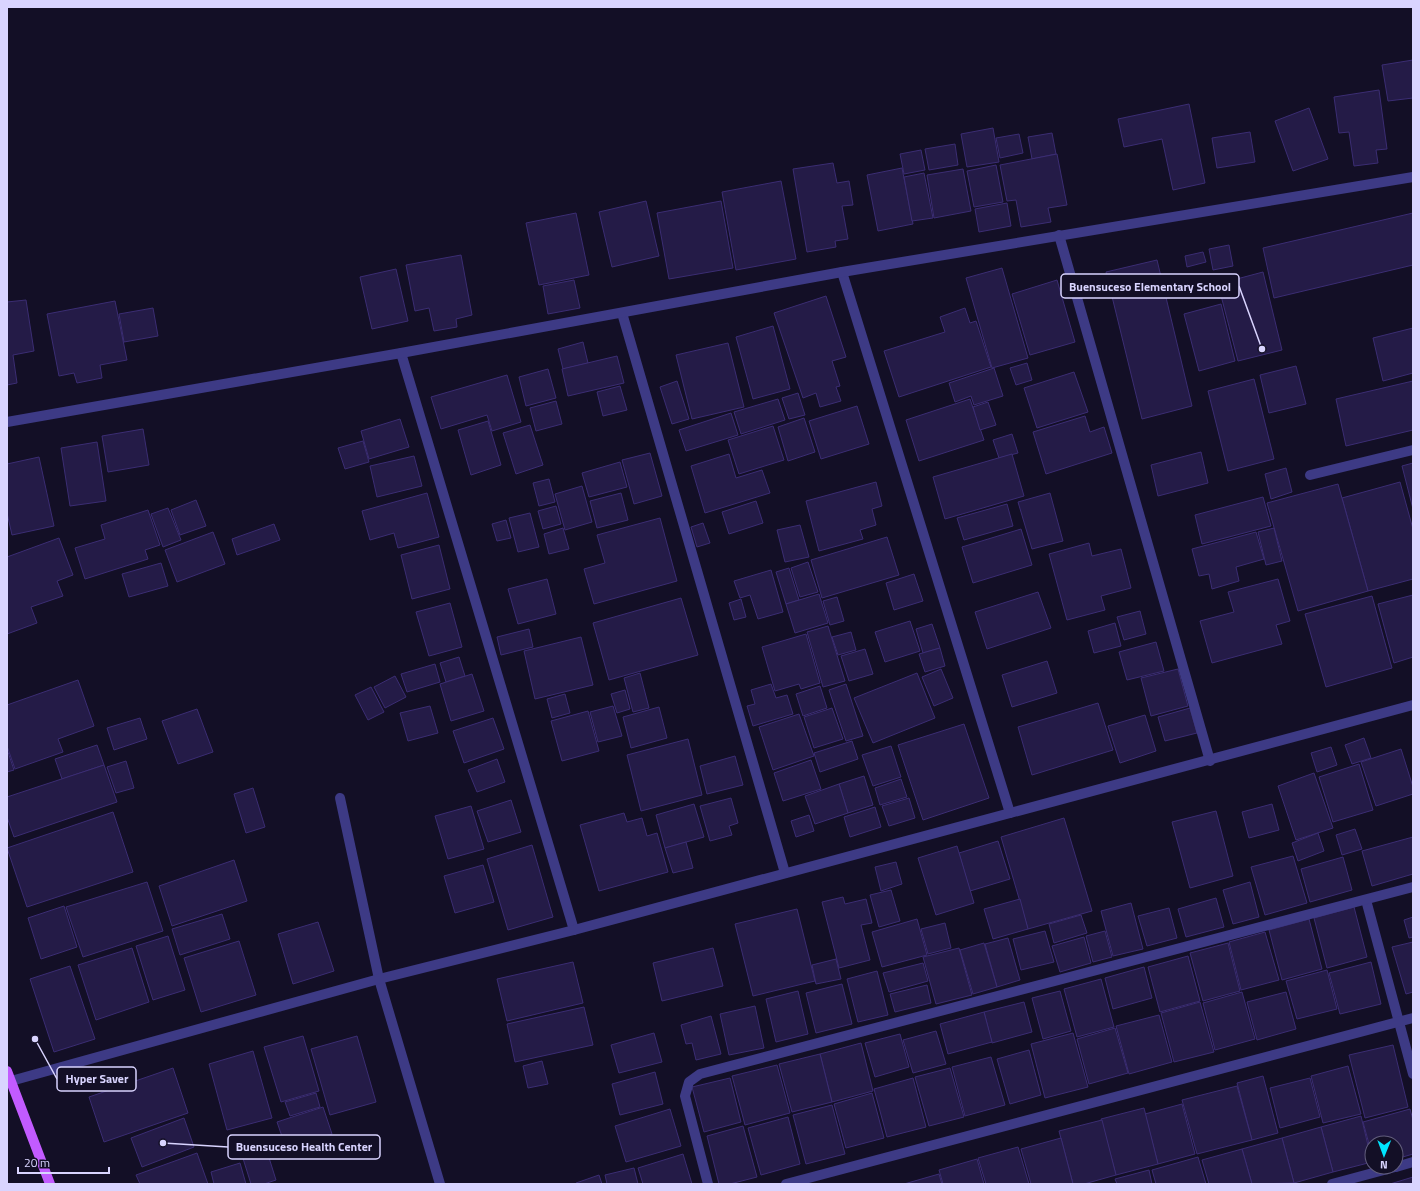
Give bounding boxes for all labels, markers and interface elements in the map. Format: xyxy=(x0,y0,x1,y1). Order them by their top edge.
callout: Buensuceso Elementary School xyxy=(1061,274,1239,298)
text: Buensuceso Elementary School xyxy=(1069,277,1231,296)
callout: Hyper Saver xyxy=(57,1067,136,1091)
text: Hyper Saver xyxy=(66,1069,129,1088)
callout: Buensuceso Health Center xyxy=(228,1135,380,1159)
north arrow xyxy=(1364,1135,1404,1175)
text: Buensuceso Health Center xyxy=(236,1137,373,1156)
scale bar xyxy=(18,1149,109,1175)
text: 20 m xyxy=(24,1153,50,1172)
text: N xyxy=(1380,1157,1388,1173)

